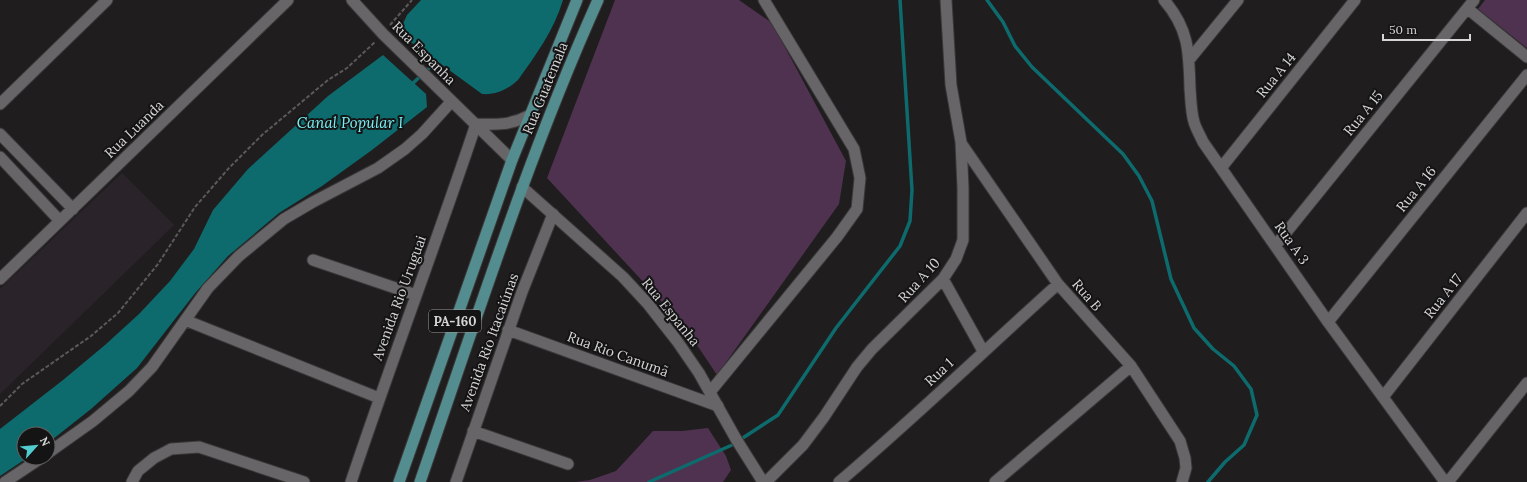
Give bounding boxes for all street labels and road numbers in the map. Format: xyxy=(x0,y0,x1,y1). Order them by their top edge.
street label: Rua Espanha xyxy=(388,17,460,89)
street label: Rua Guatemala xyxy=(518,39,572,137)
street label: Rua A 14 xyxy=(1252,48,1300,101)
street label: Rua A 15 xyxy=(1339,87,1387,139)
street label: Rua Luanda xyxy=(100,96,168,162)
street label: Rua A 16 xyxy=(1392,162,1440,216)
street label: Rua A 3 xyxy=(1271,218,1313,268)
street label: Avenida Rio Uruguai xyxy=(368,233,430,364)
street label: Rua A 10 xyxy=(894,254,944,306)
street label: Rua A 17 xyxy=(1420,270,1466,322)
street label: Avenida Rio Itacaiúnas xyxy=(455,271,522,414)
street label: Rua Espanha xyxy=(638,274,704,350)
street label: Rua B xyxy=(1068,275,1106,315)
road number: PA-160 xyxy=(429,310,481,332)
street label: Rua Rio Canumã xyxy=(565,327,671,381)
street label: Rua 1 xyxy=(921,354,957,390)

